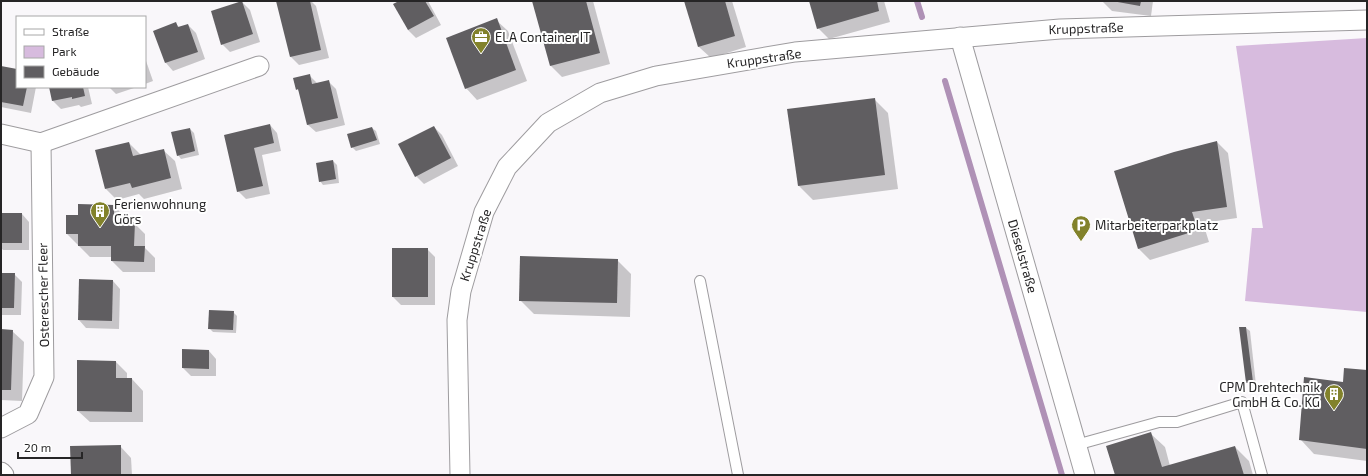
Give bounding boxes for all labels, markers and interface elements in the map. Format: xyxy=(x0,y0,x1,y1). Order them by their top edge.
legend xyxy=(16,16,146,88)
street label: Kruppstraße xyxy=(1048,19,1124,37)
text: Straße xyxy=(52,24,89,38)
office icon: ELA Container IT xyxy=(470,26,492,54)
place label: ELA Container IT xyxy=(495,29,591,45)
text: Park xyxy=(52,44,77,58)
street label: Kruppstraße xyxy=(726,45,802,71)
text: Gebäude xyxy=(52,64,100,78)
place label: Ferienwohnung Görs xyxy=(114,196,206,227)
building icon: Ferienwohnung Görs xyxy=(89,200,111,228)
street label: Kruppstraße xyxy=(456,207,494,283)
parking icon: Mitarbeiterparkplatz xyxy=(1070,214,1092,242)
street label: Dieselstraße xyxy=(1005,217,1041,295)
place label: Mitarbeiterparkplatz xyxy=(1095,217,1218,233)
street label: Osterescher Fleer xyxy=(34,243,52,347)
place label: CPM Drehtechnik GmbH & Co. KG xyxy=(1219,379,1320,410)
building icon: CPM Drehtechnik GmbH & Co. KG xyxy=(1323,383,1345,411)
scale bar xyxy=(18,434,82,460)
text: 20 m xyxy=(24,440,51,454)

